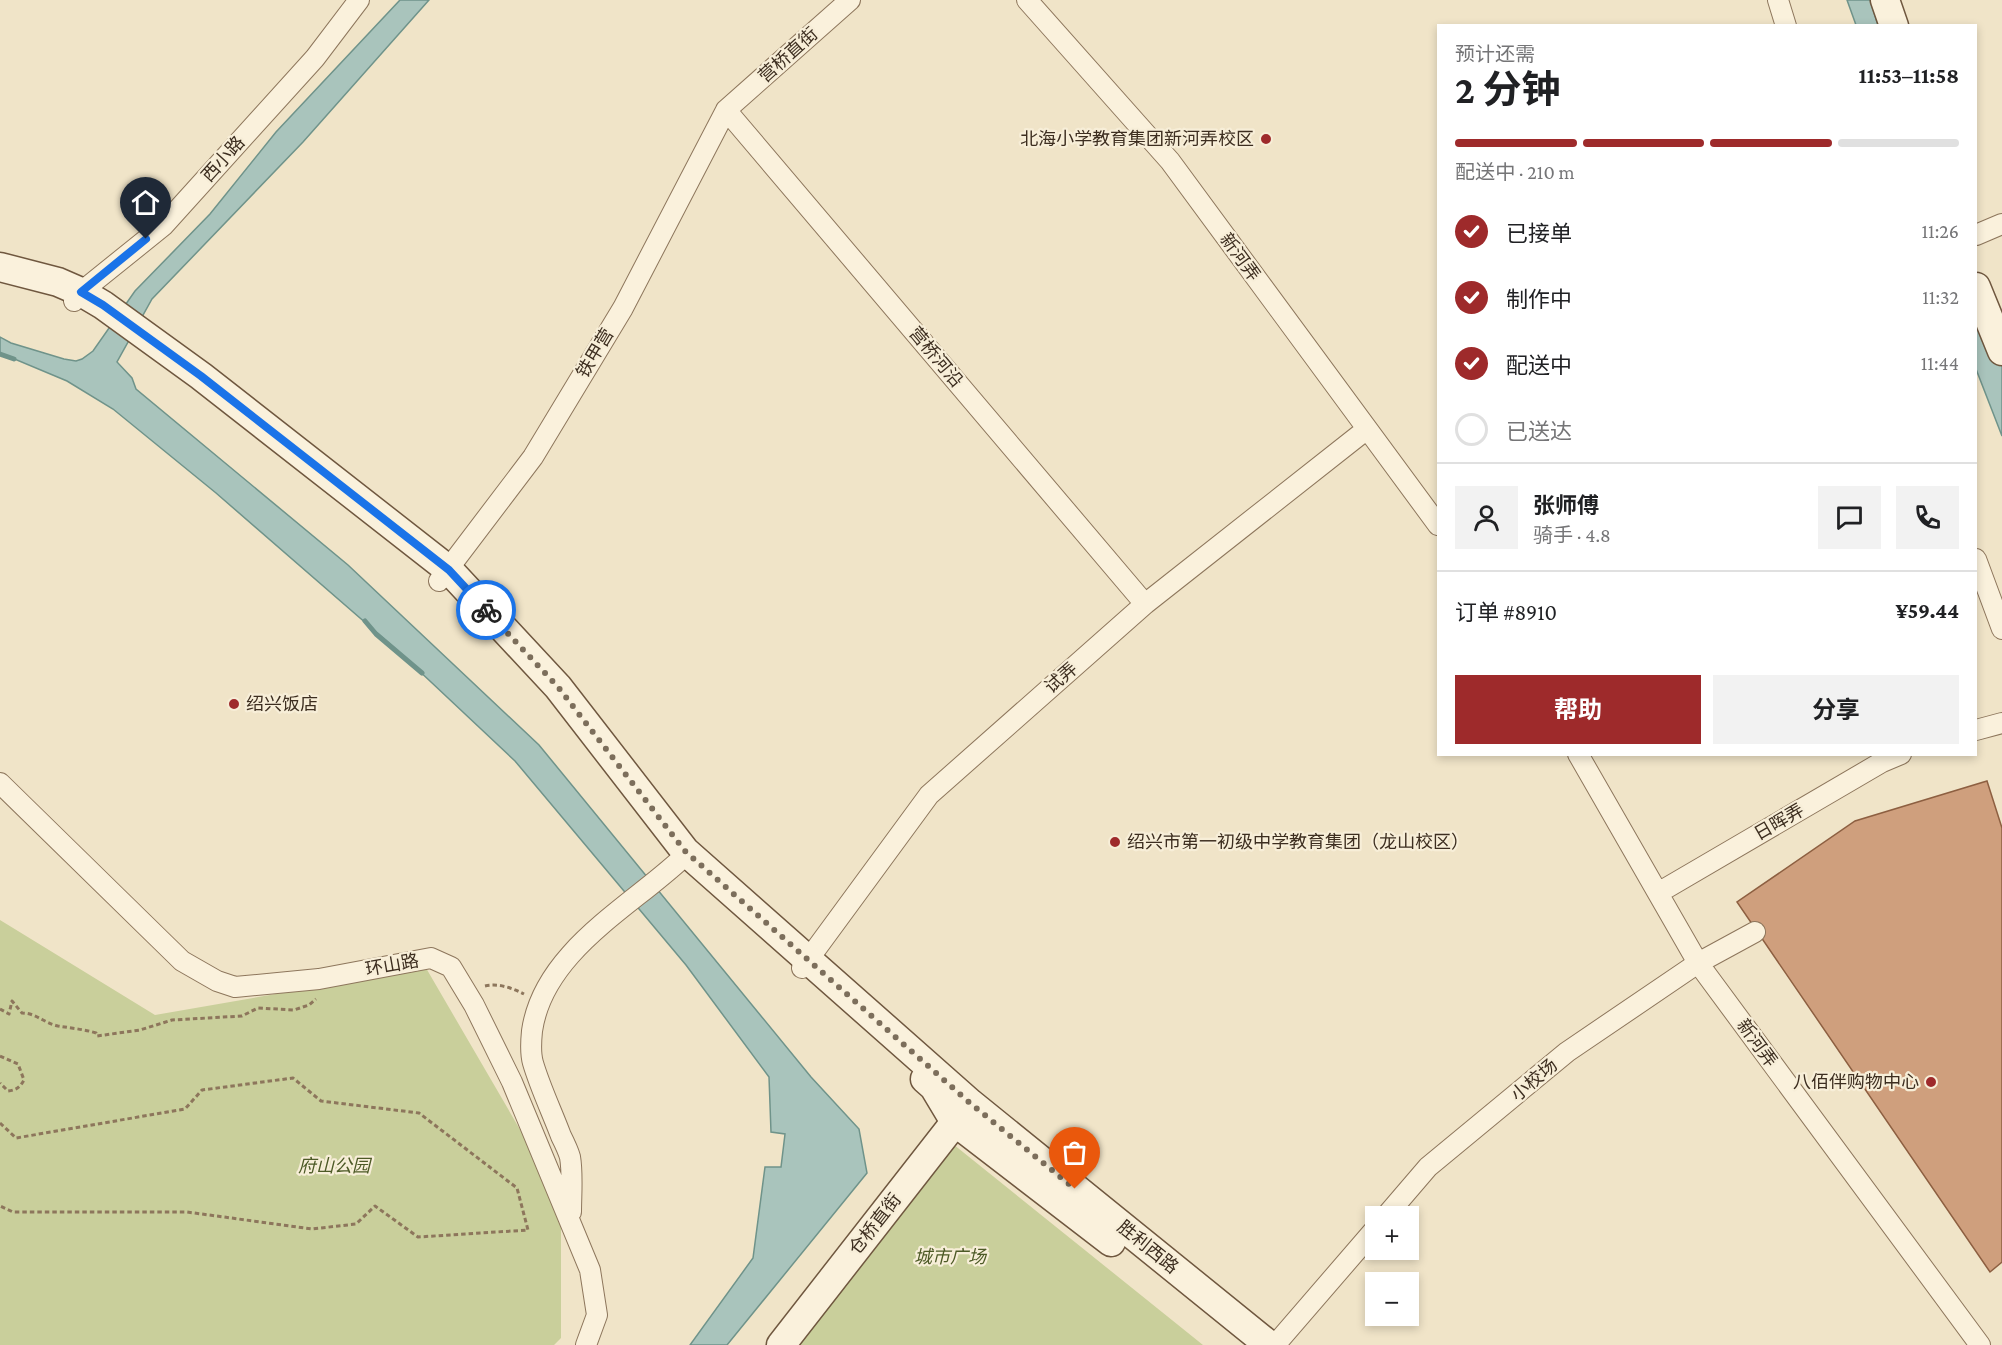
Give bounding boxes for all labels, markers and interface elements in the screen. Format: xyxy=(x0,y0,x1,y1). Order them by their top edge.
street label: 营桥直街 xyxy=(755,23,821,87)
text: 预计还需 xyxy=(1455,43,1535,65)
text: 11:53–11:58 xyxy=(1859,63,1959,88)
text: 2 分钟 xyxy=(1455,68,1560,111)
place label: 北海小学教育集团新河弄校区 xyxy=(1020,129,1254,149)
street label: 西小路 xyxy=(198,132,248,186)
marker: 北海小学教育集团新河弄校区 xyxy=(1259,132,1273,146)
text: 配送中 · 210 m xyxy=(1455,161,1575,183)
pin xyxy=(120,177,171,239)
icon: home xyxy=(129,186,162,219)
icon: check xyxy=(1455,215,1488,248)
text: 11:26 xyxy=(1921,220,1959,242)
text: 已接单 xyxy=(1506,221,1572,246)
street label: 新河弄 xyxy=(1216,229,1264,285)
icon: check xyxy=(1455,281,1488,314)
text: 11:32 xyxy=(1922,286,1959,308)
text: 制作中 xyxy=(1506,287,1572,312)
street label: 营桥河沿 xyxy=(905,323,967,391)
street label: 铁甲营 xyxy=(573,325,617,381)
icon: check xyxy=(1455,347,1488,380)
text: 11:44 xyxy=(1921,352,1959,374)
text: 配送中 xyxy=(1506,353,1572,378)
text: 已送达 xyxy=(1506,419,1572,444)
button: person xyxy=(1455,486,1518,549)
button: chat xyxy=(1818,486,1881,549)
button: phone xyxy=(1896,486,1959,549)
text: 张师傅 xyxy=(1533,493,1599,518)
text: 骑手 · 4.8 xyxy=(1533,524,1611,546)
courier xyxy=(456,580,516,640)
icon: bike xyxy=(470,594,503,627)
text: ¥59.44 xyxy=(1895,598,1959,623)
text: 订单 #8910 xyxy=(1455,600,1557,625)
street label: 试弄 xyxy=(1041,659,1081,697)
button: 帮助 xyxy=(1455,675,1701,744)
button: 分享 xyxy=(1713,675,1959,744)
place label: 绍兴饭店 xyxy=(246,694,318,714)
marker: 绍兴饭店 xyxy=(227,697,241,711)
street label: 日晖弄 xyxy=(1751,800,1807,844)
place label: 绍兴市第一初级中学教育集团（龙山校区） xyxy=(1127,832,1469,852)
marker: 绍兴市第一初级中学教育集团（龙山校区） xyxy=(1108,835,1122,849)
street label: 环山路 xyxy=(364,950,420,980)
street label: 新河弄 xyxy=(1733,1015,1781,1071)
street label: 小校场 xyxy=(1507,1055,1561,1105)
place label: 八佰伴购物中心 xyxy=(1793,1072,1919,1092)
marker: 八佰伴购物中心 xyxy=(1924,1075,1938,1089)
pin xyxy=(1049,1127,1100,1189)
icon: bag xyxy=(1058,1136,1091,1169)
park label: 府山公园 xyxy=(298,1156,373,1176)
street label: 仓桥直街 xyxy=(845,1189,905,1259)
map controls xyxy=(1365,1206,1419,1326)
button: + xyxy=(1365,1206,1419,1260)
street label: 胜利西路 xyxy=(1114,1217,1182,1277)
park label: 城市广场 xyxy=(914,1247,988,1267)
button: − xyxy=(1365,1272,1419,1326)

